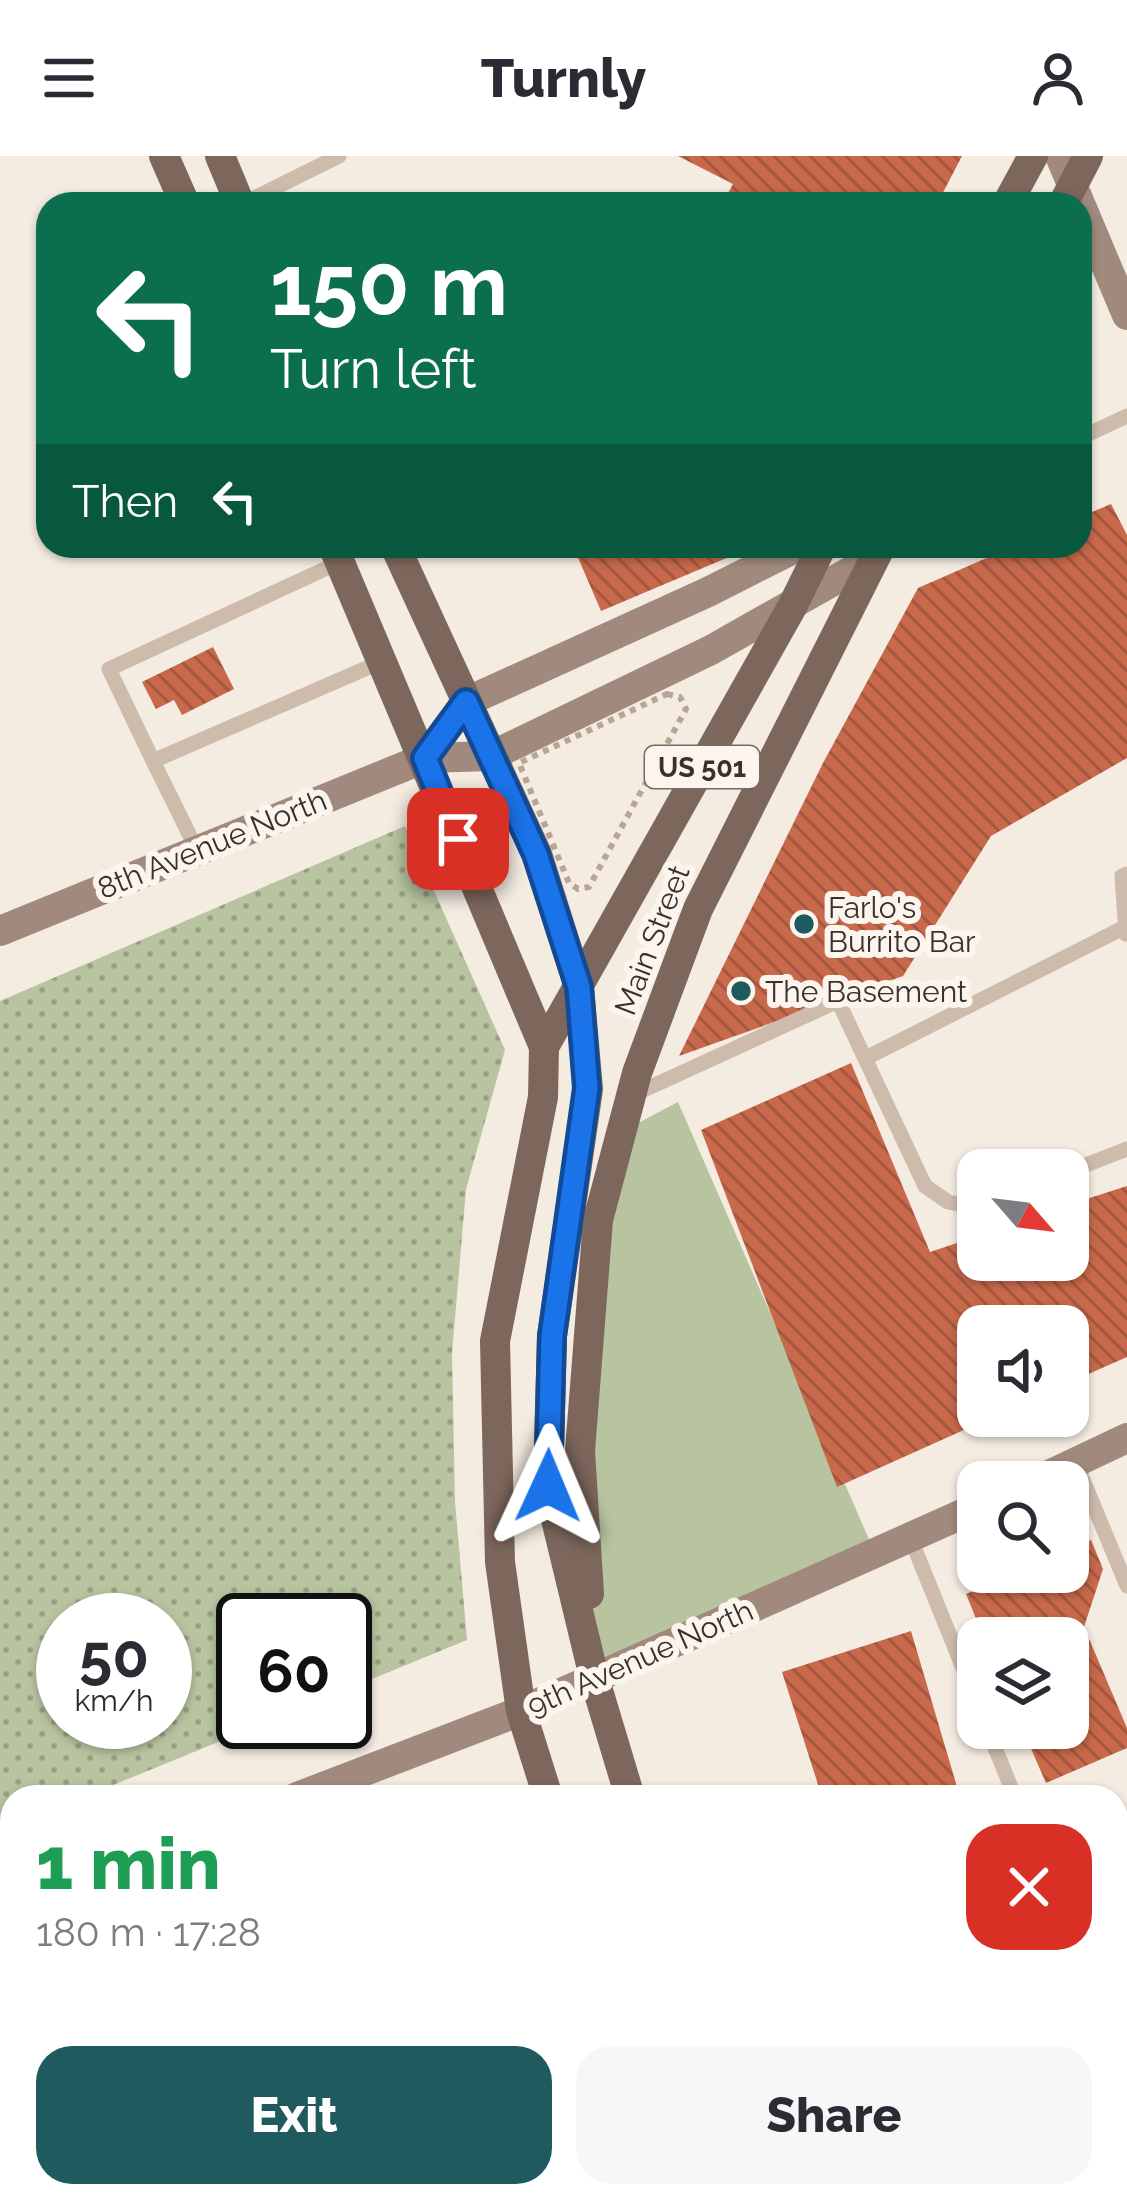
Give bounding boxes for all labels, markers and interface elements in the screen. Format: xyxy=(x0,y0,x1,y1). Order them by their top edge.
icon: menu xyxy=(36,45,102,111)
icon: person xyxy=(1025,45,1091,111)
text: Turnly xyxy=(481,46,646,110)
text: 150 m xyxy=(270,236,508,335)
icon: left xyxy=(72,240,228,396)
text: Turn left xyxy=(270,337,477,401)
icon: left xyxy=(202,468,268,534)
text: Then xyxy=(72,475,178,528)
road number: US 501 xyxy=(645,746,759,788)
street label: 8th Avenue North xyxy=(92,782,332,906)
pin xyxy=(407,788,509,890)
icon: arrive xyxy=(425,806,491,872)
street label: Main Street xyxy=(607,860,697,1020)
place label: Farlo's Burrito Bar xyxy=(828,890,976,959)
marker: Farlo's Burrito Bar xyxy=(791,911,817,937)
place label: The Basement xyxy=(765,974,967,1009)
marker: The Basement xyxy=(728,978,754,1004)
north arrow xyxy=(957,1149,1089,1281)
map controls xyxy=(957,1149,1089,1749)
button: sound xyxy=(957,1305,1089,1437)
position arrow xyxy=(485,1423,611,1549)
button: search xyxy=(957,1461,1089,1593)
street label: 9th Avenue North xyxy=(522,1592,758,1724)
speed limit sign: 60 xyxy=(216,1593,372,1749)
button: layers xyxy=(957,1617,1089,1749)
text: 50 xyxy=(79,1621,149,1691)
text: km/h xyxy=(74,1683,154,1718)
text: 1 min xyxy=(36,1821,221,1906)
button: close xyxy=(966,1824,1092,1950)
text: 180 m · 17:28 xyxy=(36,1909,261,1955)
button: Exit xyxy=(36,2046,552,2184)
button: Share xyxy=(576,2046,1092,2184)

